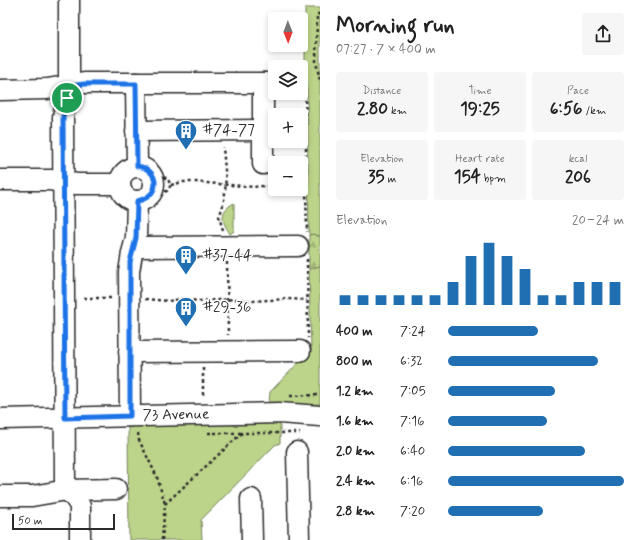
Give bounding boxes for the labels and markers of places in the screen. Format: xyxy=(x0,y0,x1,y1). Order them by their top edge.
pin xyxy=(50,81,84,115)
building icon: #74-77 xyxy=(173,118,199,151)
place label: #74-77 xyxy=(202,121,255,141)
building icon: #37-44 xyxy=(173,243,199,276)
place label: #37-44 xyxy=(202,246,252,266)
building icon: #29-36 xyxy=(173,295,199,328)
place label: #29-36 xyxy=(202,298,251,318)

